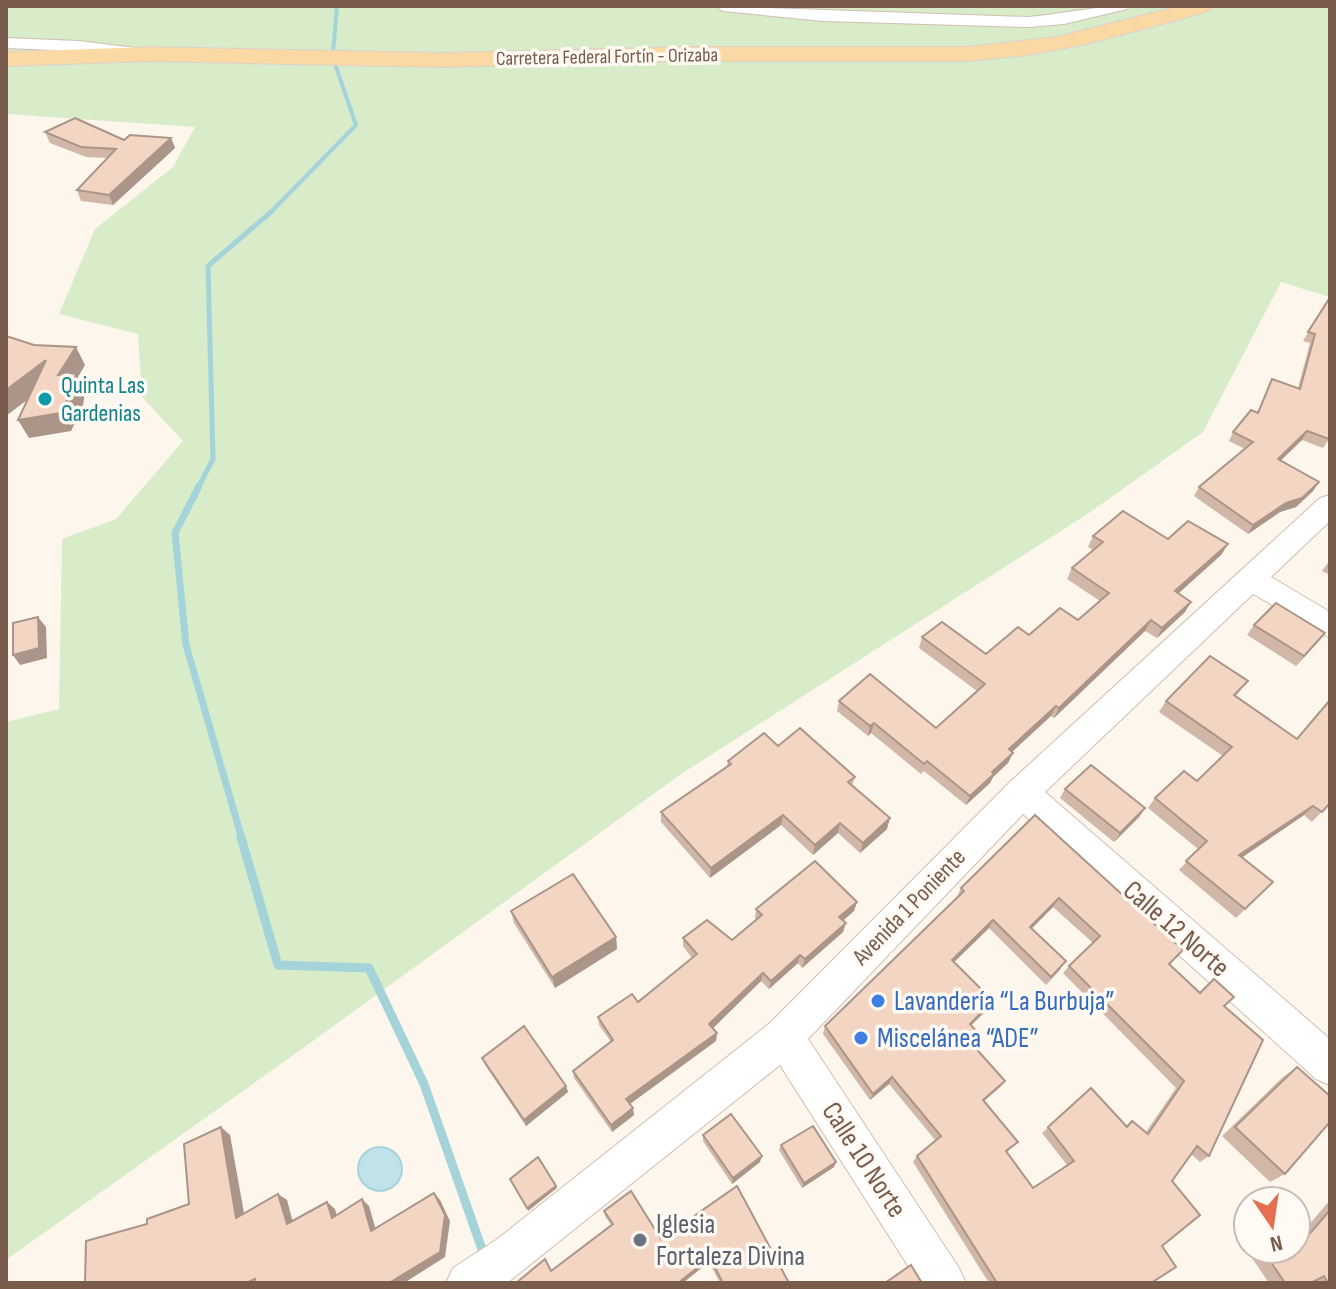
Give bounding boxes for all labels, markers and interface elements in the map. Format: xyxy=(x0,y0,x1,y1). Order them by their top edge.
street label: Carretera Federal Fortín - Orizaba xyxy=(496,43,718,71)
place label: Quinta Las Gardenias xyxy=(61,371,145,428)
marker: Quinta Las Gardenias xyxy=(36,390,54,408)
street label: Avenida 1 Poniente xyxy=(846,843,972,972)
street label: Calle 12 Norte xyxy=(1116,874,1236,984)
place label: Lavandería “La Burbuja” xyxy=(894,985,1115,1018)
marker: Lavandería “La Burbuja” xyxy=(869,992,887,1010)
place label: Miscelánea “ADE” xyxy=(877,1022,1039,1055)
marker: Miscelánea “ADE” xyxy=(852,1029,870,1047)
street label: Calle 10 Norte xyxy=(815,1096,913,1224)
north arrow xyxy=(1232,1185,1312,1265)
place label: Iglesia Fortaleza Divina xyxy=(656,1208,805,1273)
text: N xyxy=(1267,1229,1285,1258)
marker: Iglesia Fortaleza Divina xyxy=(631,1231,649,1249)

